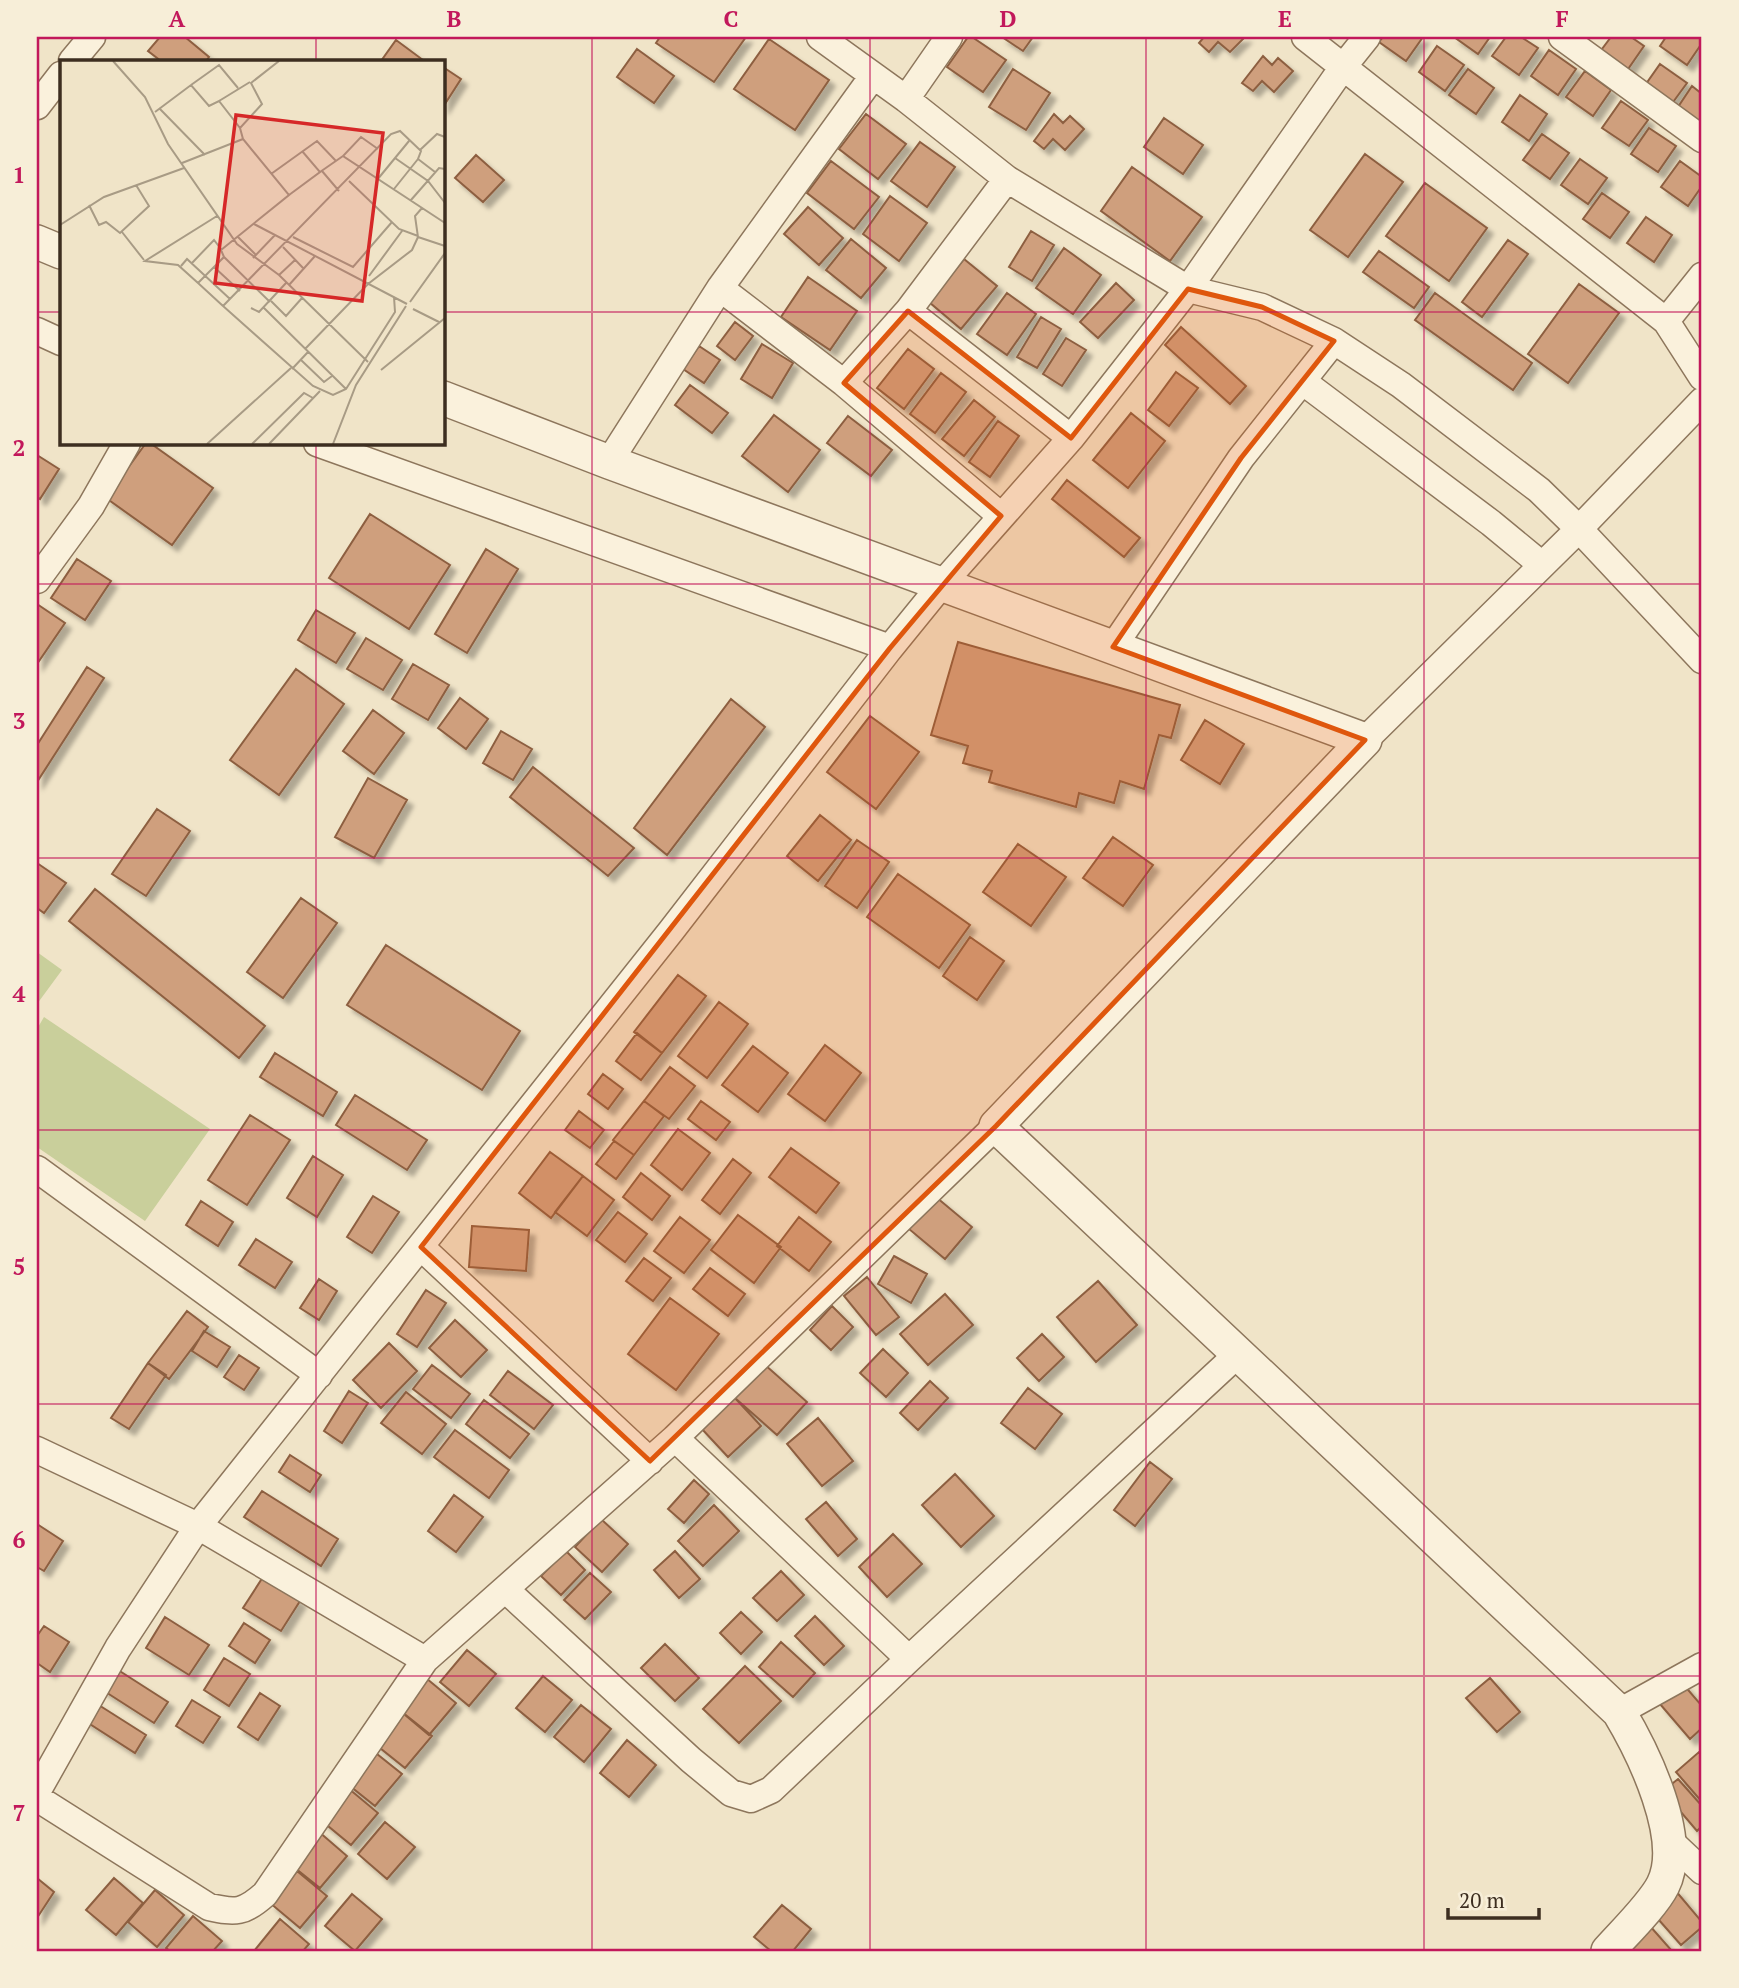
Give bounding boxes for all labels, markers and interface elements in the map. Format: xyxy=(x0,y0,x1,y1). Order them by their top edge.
text: A xyxy=(169,3,186,34)
text: B xyxy=(447,3,462,34)
text: C xyxy=(724,3,739,34)
text: D xyxy=(1000,3,1017,34)
text: E xyxy=(1278,3,1292,34)
text: F xyxy=(1555,3,1569,34)
inset map xyxy=(60,60,444,444)
text: 1 xyxy=(13,159,26,190)
text: 2 xyxy=(13,432,26,463)
text: 3 xyxy=(13,705,26,736)
text: 4 xyxy=(13,978,26,1009)
text: 5 xyxy=(13,1251,26,1282)
text: 6 xyxy=(13,1524,26,1555)
text: 7 xyxy=(13,1797,26,1828)
scale bar xyxy=(1448,1876,1540,1920)
text: 20 m xyxy=(1459,1886,1505,1914)

